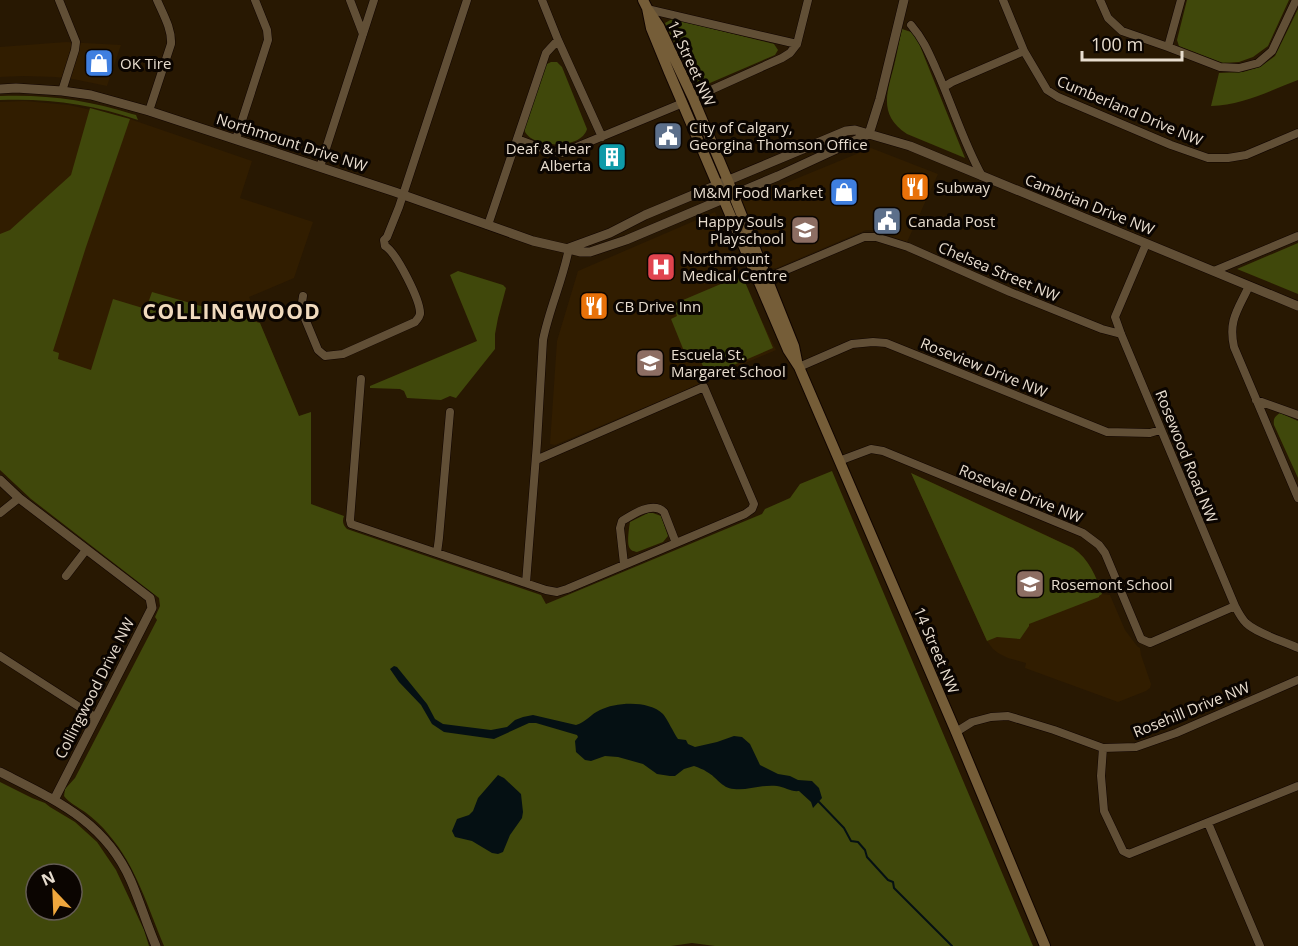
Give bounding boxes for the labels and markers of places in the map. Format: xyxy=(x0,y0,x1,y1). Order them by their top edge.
shop icon: OK Tire xyxy=(83,47,115,79)
place label: OK Tire xyxy=(120,53,171,73)
place label: City of Calgary, Georgina Thomson Office xyxy=(689,117,868,154)
public building icon: City of Calgary, Georgina Thomson Office xyxy=(652,120,684,152)
place label: Deaf & Hear Alberta xyxy=(506,138,591,175)
building icon: Deaf & Hear Alberta xyxy=(596,141,628,173)
restaurant icon: Subway xyxy=(899,171,931,203)
shop icon: M&M Food Market xyxy=(828,176,860,208)
place label: Subway xyxy=(936,177,991,197)
place label: M&M Food Market xyxy=(693,182,823,202)
public building icon: Canada Post xyxy=(871,205,903,237)
place label: Happy Souls Playschool xyxy=(697,211,784,248)
place label: Canada Post xyxy=(908,211,995,231)
school or university icon: Happy Souls Playschool xyxy=(789,214,821,246)
place label: Northmount Medical Centre xyxy=(682,248,787,285)
hospital icon: Northmount Medical Centre xyxy=(645,251,677,283)
restaurant icon: CB Drive Inn xyxy=(578,290,610,322)
place label: CB Drive Inn xyxy=(615,296,701,316)
place label: Escuela St. Margaret School xyxy=(671,344,786,381)
school or university icon: Escuela St. Margaret School xyxy=(634,347,666,379)
school or university icon: Rosemont School xyxy=(1014,568,1046,600)
place label: Rosemont School xyxy=(1051,574,1173,594)

